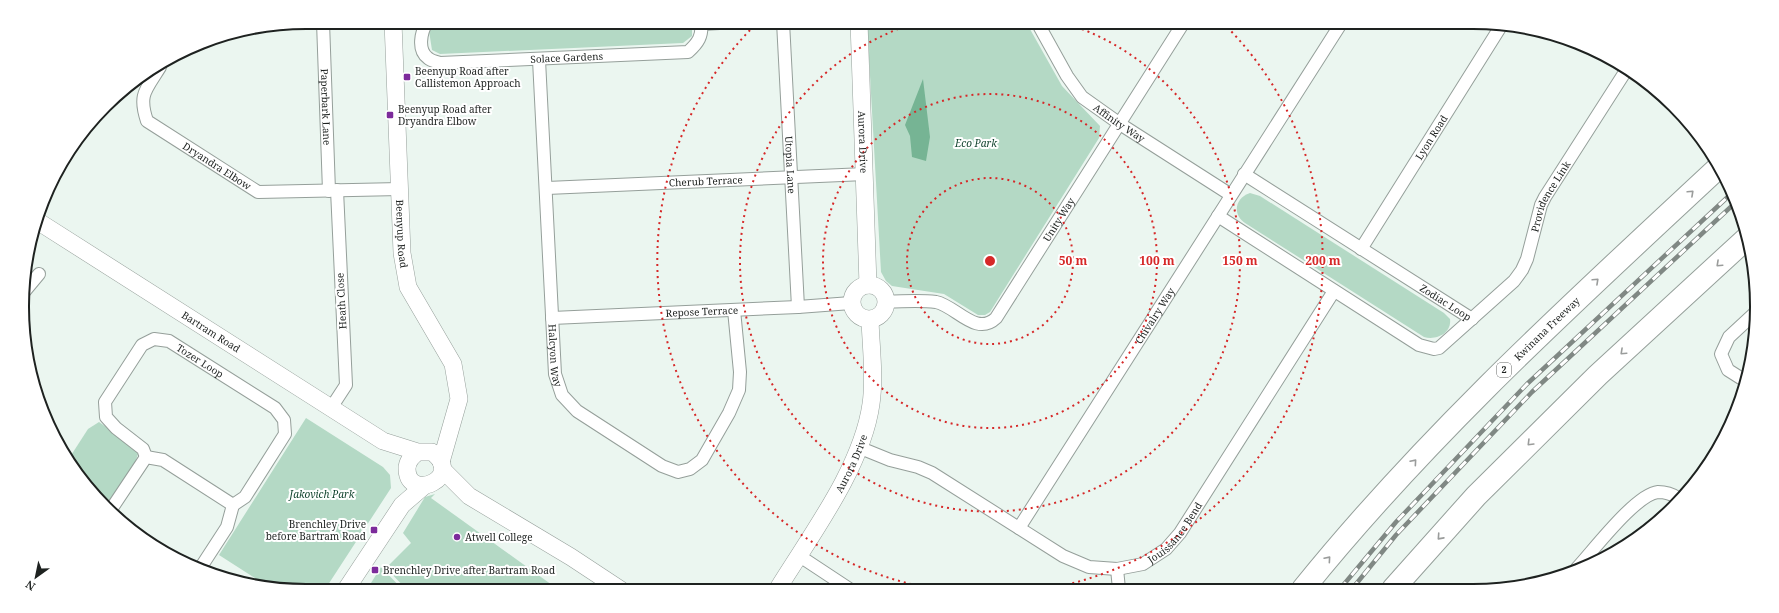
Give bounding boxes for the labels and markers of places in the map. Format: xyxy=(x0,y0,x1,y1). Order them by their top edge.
place label: Beenyup Road after Callistemon Approach xyxy=(415,64,521,90)
marker: Beenyup Road after Callistemon Approach xyxy=(402,72,412,82)
place label: Beenyup Road after Dryandra Elbow xyxy=(398,102,492,128)
marker: Beenyup Road after Dryandra Elbow xyxy=(385,110,395,120)
centre of rings xyxy=(983,254,997,268)
place label: Brenchley Drive before Bartram Road xyxy=(266,517,366,543)
marker: Brenchley Drive before Bartram Road xyxy=(369,525,379,535)
place label: Atwell College xyxy=(465,530,533,544)
marker: Atwell College xyxy=(452,532,462,542)
place label: Brenchley Drive after Bartram Road xyxy=(383,563,555,577)
marker: Brenchley Drive after Bartram Road xyxy=(370,565,380,575)

